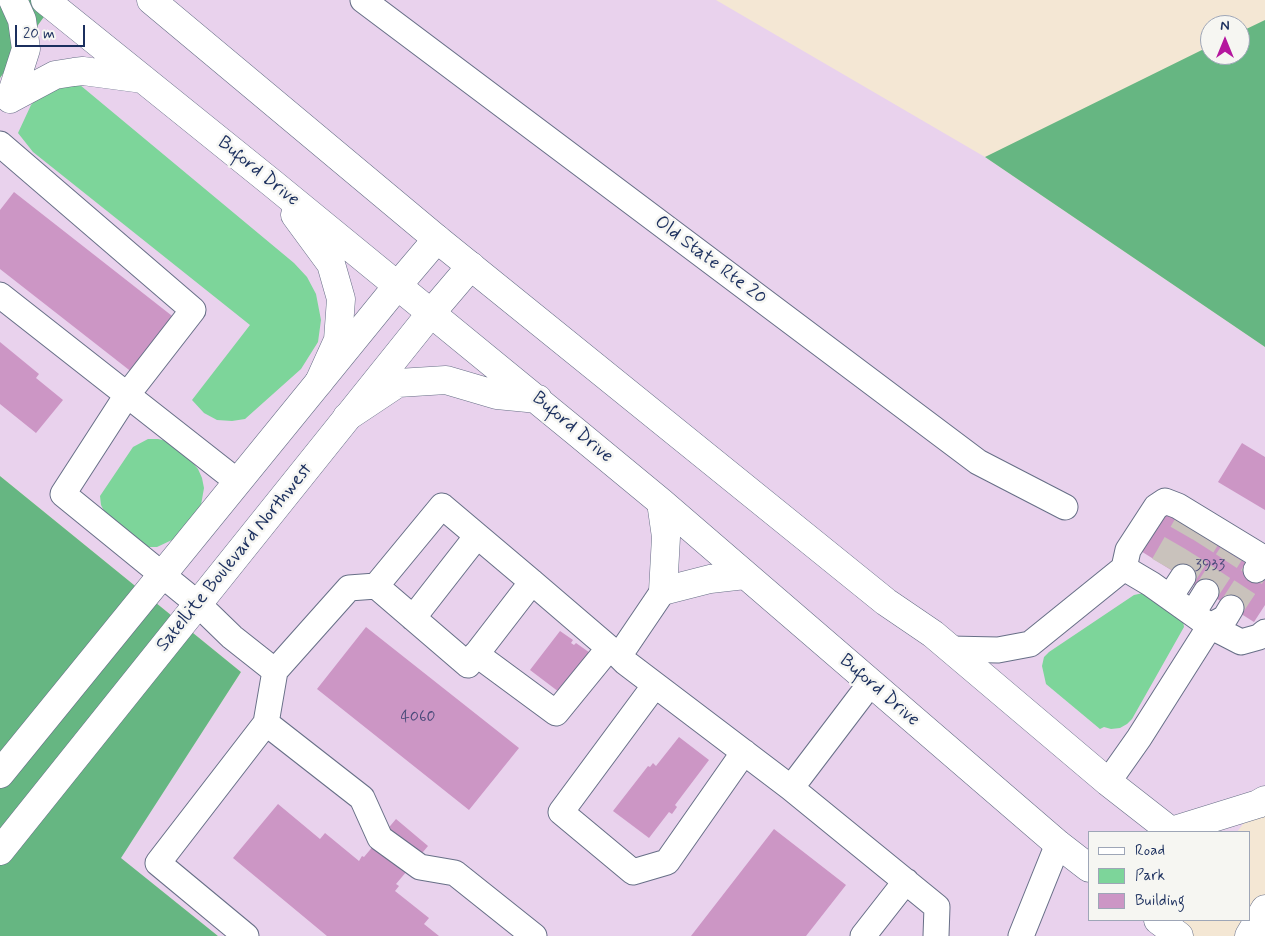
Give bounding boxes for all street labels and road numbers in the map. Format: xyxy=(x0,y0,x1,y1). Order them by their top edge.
street label: Buford Drive xyxy=(212,132,304,212)
street label: Old State Rte 20 xyxy=(650,212,770,310)
street label: Buford Drive xyxy=(527,388,617,468)
street label: Satellite Boulevard Northwest xyxy=(152,459,318,657)
street label: Buford Drive xyxy=(834,650,924,732)

